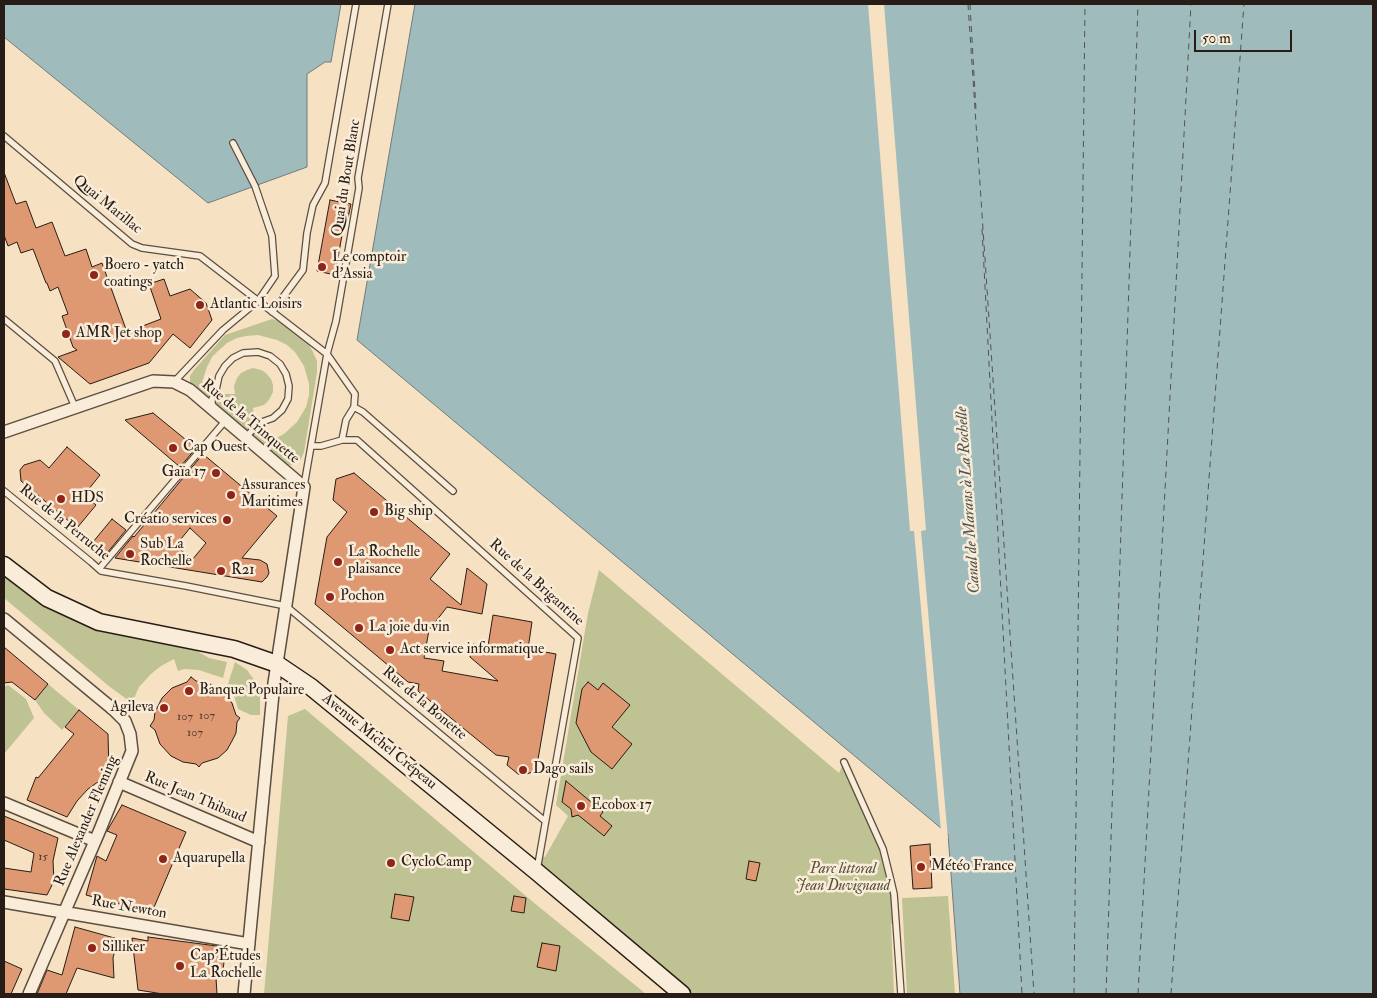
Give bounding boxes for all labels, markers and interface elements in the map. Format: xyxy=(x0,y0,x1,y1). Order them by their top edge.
scale bar xyxy=(1197,20,1294,52)
text: 50 m xyxy=(1202,29,1231,48)
street label: Quai du Bout Blanc xyxy=(329,118,365,238)
street label: Quai Marillac xyxy=(69,172,145,238)
place label: Le comptoir d'Assia xyxy=(332,249,406,284)
place label: Boero - yatch coatings xyxy=(104,257,184,292)
marker: Le comptoir d'Assia xyxy=(316,261,328,273)
marker: Boero - yatch coatings xyxy=(88,269,100,281)
place label: Atlantic Loisirs xyxy=(210,296,302,314)
marker: Atlantic Loisirs xyxy=(194,299,206,311)
place label: AMR Jet shop xyxy=(76,325,162,343)
marker: AMR Jet shop xyxy=(60,328,72,340)
street label: Rue de la Trinquette xyxy=(197,376,303,468)
water label: Canal de Marans à La Rochelle xyxy=(953,406,985,594)
place label: Cap Ouest xyxy=(183,439,247,457)
marker: Cap Ouest xyxy=(167,442,179,454)
place label: Gaïa 17 xyxy=(162,464,206,482)
marker: Gaïa 17 xyxy=(210,467,222,479)
place label: Assurances Maritimes xyxy=(241,477,305,512)
street label: Rue de la Perruche xyxy=(15,481,113,565)
marker: Assurances Maritimes xyxy=(225,489,237,501)
place label: HDS xyxy=(71,490,104,508)
marker: HDS xyxy=(55,493,67,505)
place label: Big ship xyxy=(384,503,433,521)
marker: Big ship xyxy=(368,506,380,518)
place label: Créatio services xyxy=(124,511,217,529)
marker: Créatio services xyxy=(221,514,233,526)
place label: Sub La Rochelle xyxy=(140,536,192,571)
street label: Rue de la Brigantine xyxy=(485,536,587,630)
place label: La Rochelle plaisance xyxy=(348,544,420,579)
marker: Sub La Rochelle xyxy=(124,548,136,560)
marker: La Rochelle plaisance xyxy=(332,556,344,568)
place label: R21 xyxy=(231,562,255,580)
marker: R21 xyxy=(215,565,227,577)
place label: Pochon xyxy=(340,588,384,606)
marker: Pochon xyxy=(324,591,336,603)
place label: La joie du vin xyxy=(369,619,450,637)
marker: La joie du vin xyxy=(353,622,365,634)
place label: Act service informatique xyxy=(400,641,544,659)
marker: Act service informatique xyxy=(384,644,396,656)
street label: Rue de la Bonette xyxy=(378,663,470,745)
place label: Banque Populaire xyxy=(199,682,304,700)
marker: Banque Populaire xyxy=(183,685,195,697)
street label: Avenue Michel Crépeau xyxy=(318,690,440,794)
place label: Agileva xyxy=(110,699,154,717)
marker: Agileva xyxy=(158,702,170,714)
house number: 107 xyxy=(199,709,215,723)
house number: 107 xyxy=(177,710,193,724)
house number: 107 xyxy=(187,726,203,740)
street label: Rue Alexander Fleming xyxy=(51,753,123,889)
place label: Dago sails xyxy=(533,761,593,779)
marker: Dago sails xyxy=(517,764,529,776)
street label: Rue Jean Thibaud xyxy=(142,769,248,827)
place label: Ecobox 17 xyxy=(591,797,652,815)
marker: Ecobox 17 xyxy=(575,800,587,812)
house number: 15 xyxy=(38,850,48,864)
place label: Aquarupella xyxy=(173,850,245,868)
marker: Aquarupella xyxy=(157,853,169,865)
place label: CycloCamp xyxy=(401,854,472,872)
marker: CycloCamp xyxy=(385,857,397,869)
place label: Météo France xyxy=(931,858,1014,876)
park label: Parc littoral Jean Duvignaud xyxy=(796,861,890,896)
marker: Météo France xyxy=(915,861,927,873)
street label: Rue Newton xyxy=(90,893,168,923)
place label: Silliker xyxy=(102,939,145,957)
marker: Silliker xyxy=(86,942,98,954)
place label: Cap’Études La Rochelle xyxy=(190,948,262,983)
marker: Cap’Études La Rochelle xyxy=(174,960,186,972)

